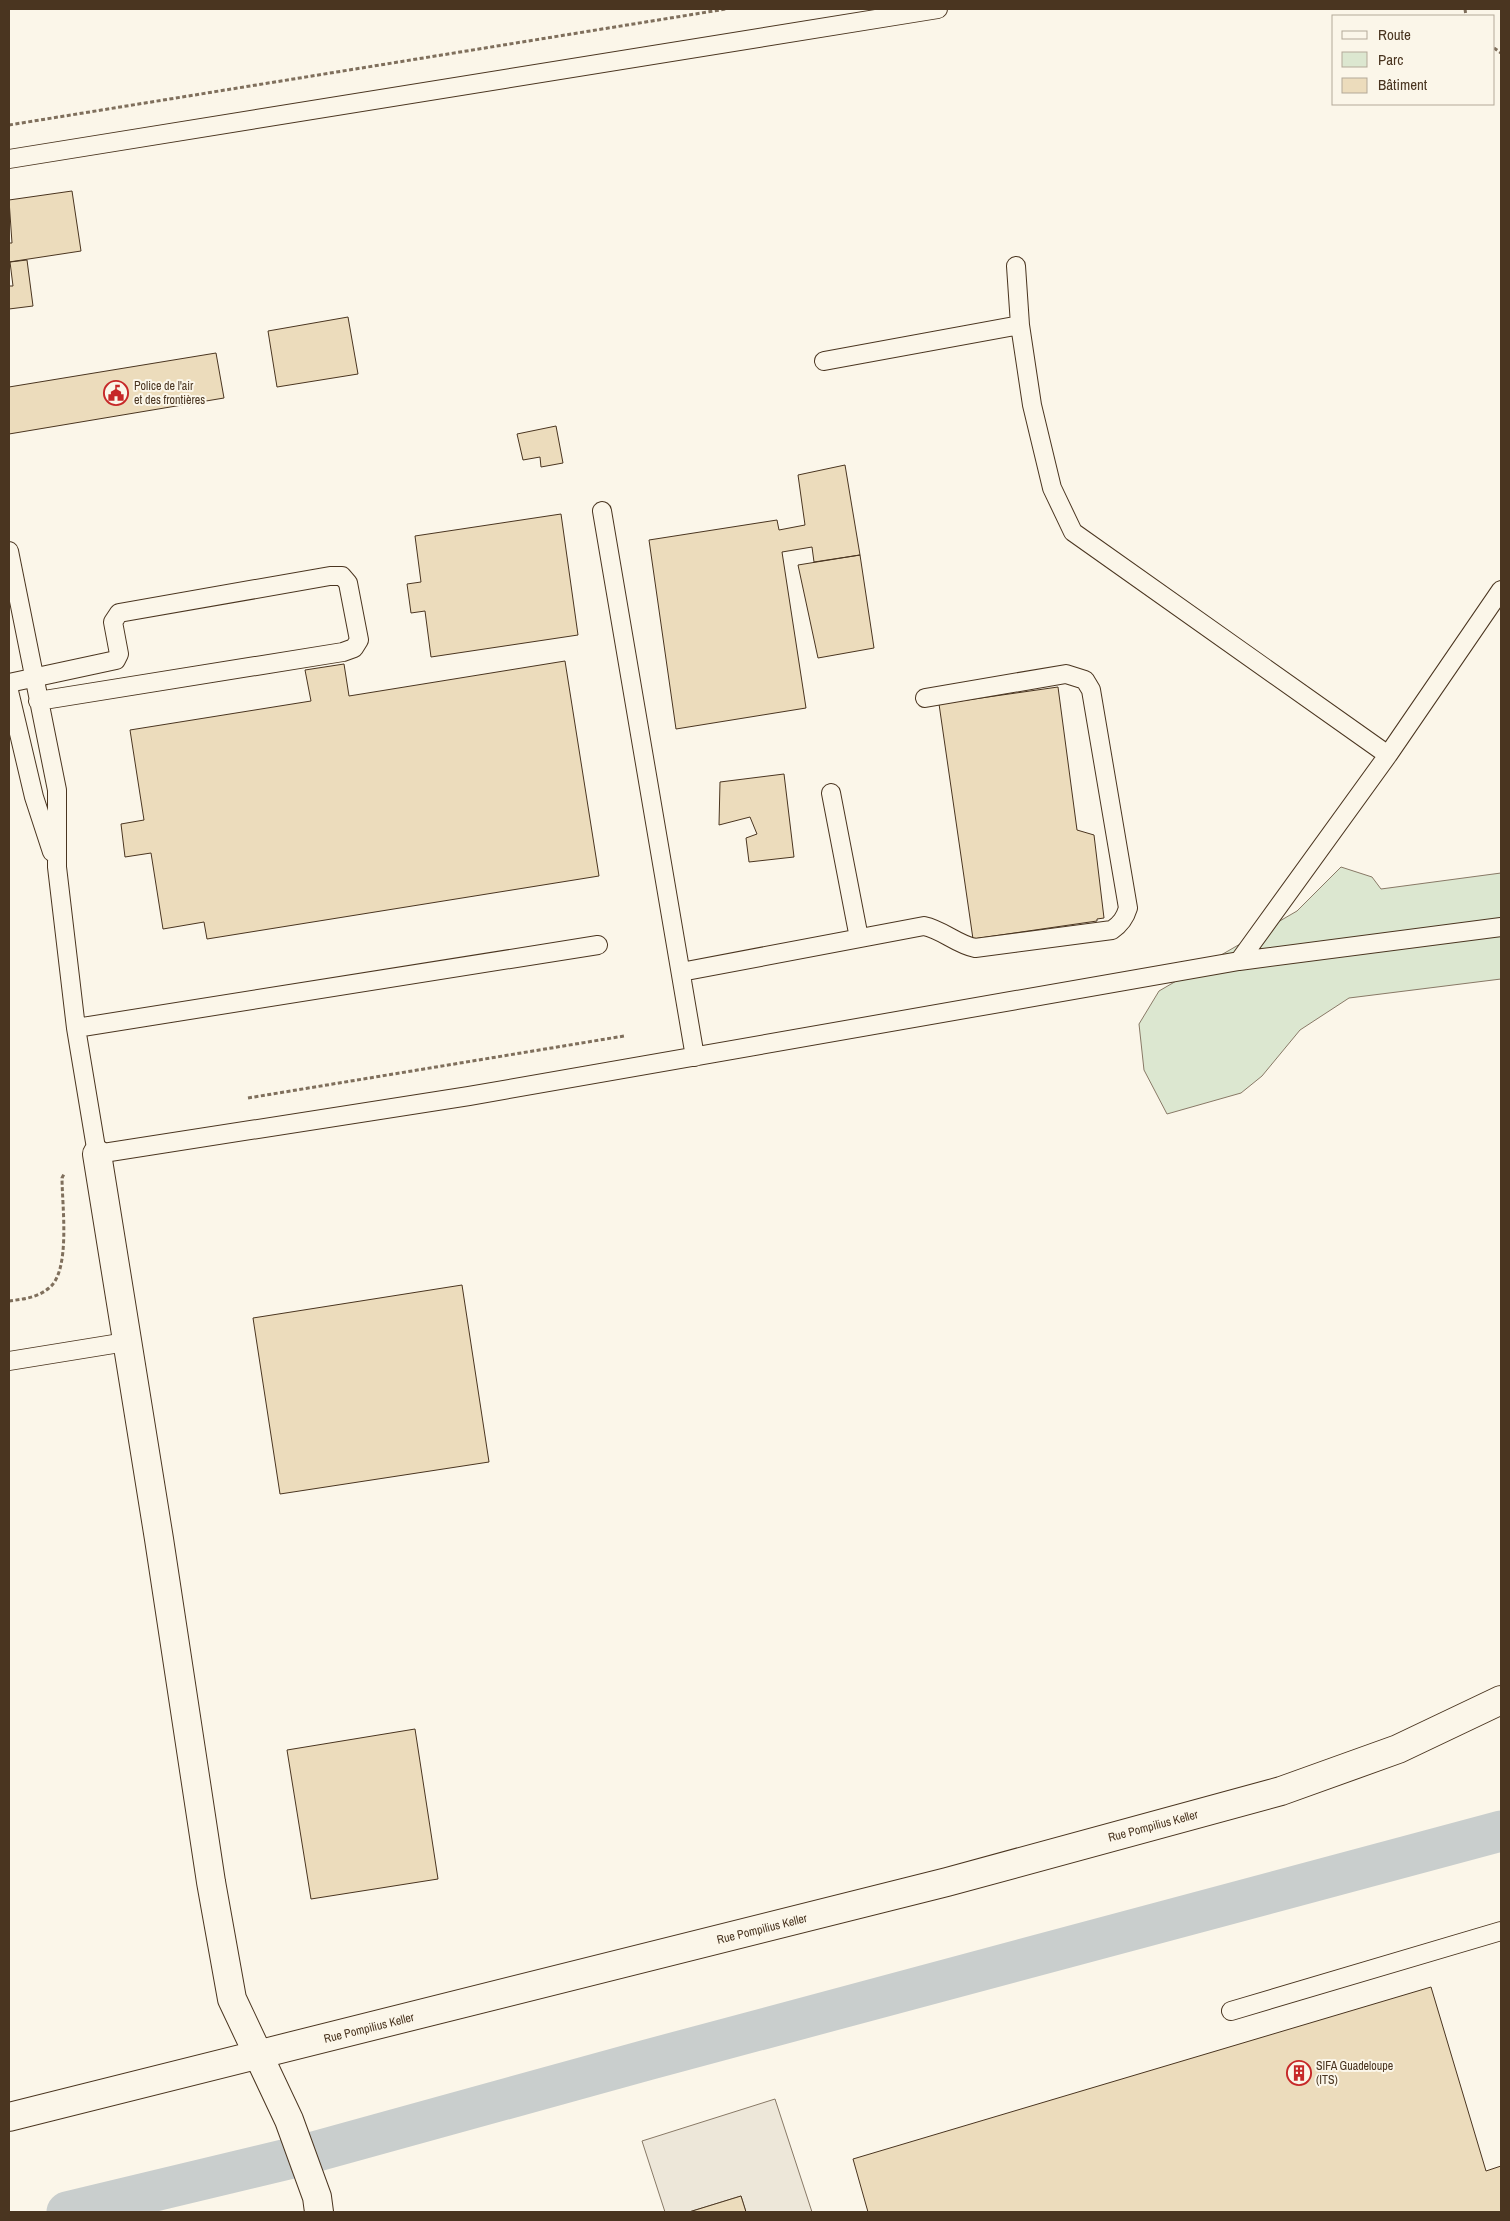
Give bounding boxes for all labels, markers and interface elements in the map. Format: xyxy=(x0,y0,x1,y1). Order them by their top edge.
legend xyxy=(1332,15,1495,105)
text: Route xyxy=(1378,24,1411,45)
text: Parc xyxy=(1378,49,1403,70)
text: Bâtiment xyxy=(1378,74,1428,95)
place label: Police de l'air et des frontières xyxy=(134,378,205,408)
public building icon: Police de l'air et des frontières xyxy=(103,380,129,406)
street label: Rue Pompilius Keller xyxy=(1106,1806,1200,1846)
street label: Rue Pompilius Keller xyxy=(715,1910,809,1948)
street label: Rue Pompilius Keller xyxy=(322,2009,416,2047)
place label: SIFA Guadeloupe (ITS) xyxy=(1316,2058,1393,2088)
building icon: SIFA Guadeloupe (ITS) xyxy=(1286,2060,1312,2086)

